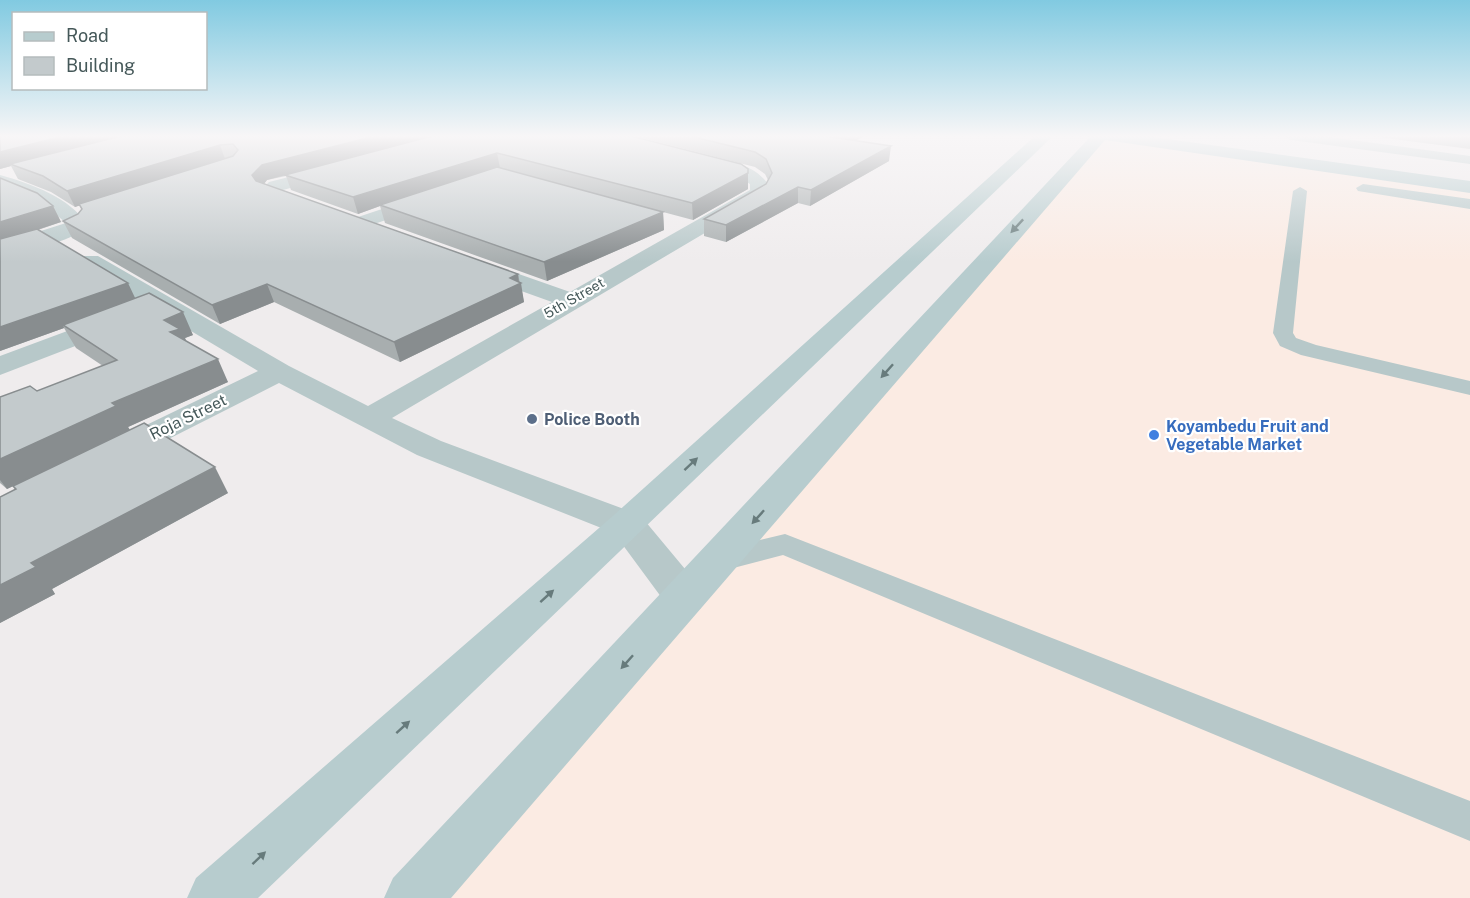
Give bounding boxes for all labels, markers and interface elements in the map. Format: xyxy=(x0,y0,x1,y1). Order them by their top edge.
legend xyxy=(12,12,207,90)
text: Road xyxy=(66,25,109,46)
text: Building xyxy=(66,55,135,76)
one-way arrow xyxy=(1010,218,1024,233)
street label: 5th Street xyxy=(541,274,607,322)
one-way arrow xyxy=(881,363,894,378)
street label: Roja Street xyxy=(146,390,230,444)
place label: Police Booth xyxy=(544,410,640,429)
marker: Police Booth xyxy=(525,412,539,426)
place label: Koyambedu Fruit and Vegetable Market xyxy=(1166,417,1329,454)
marker: Koyambedu Fruit and Vegetable Market xyxy=(1147,428,1161,442)
one-way arrow xyxy=(683,457,698,471)
one-way arrow xyxy=(752,509,765,524)
one-way arrow xyxy=(540,589,555,603)
one-way arrow xyxy=(621,654,634,669)
one-way arrow xyxy=(395,721,410,734)
one-way arrow xyxy=(252,852,266,866)

